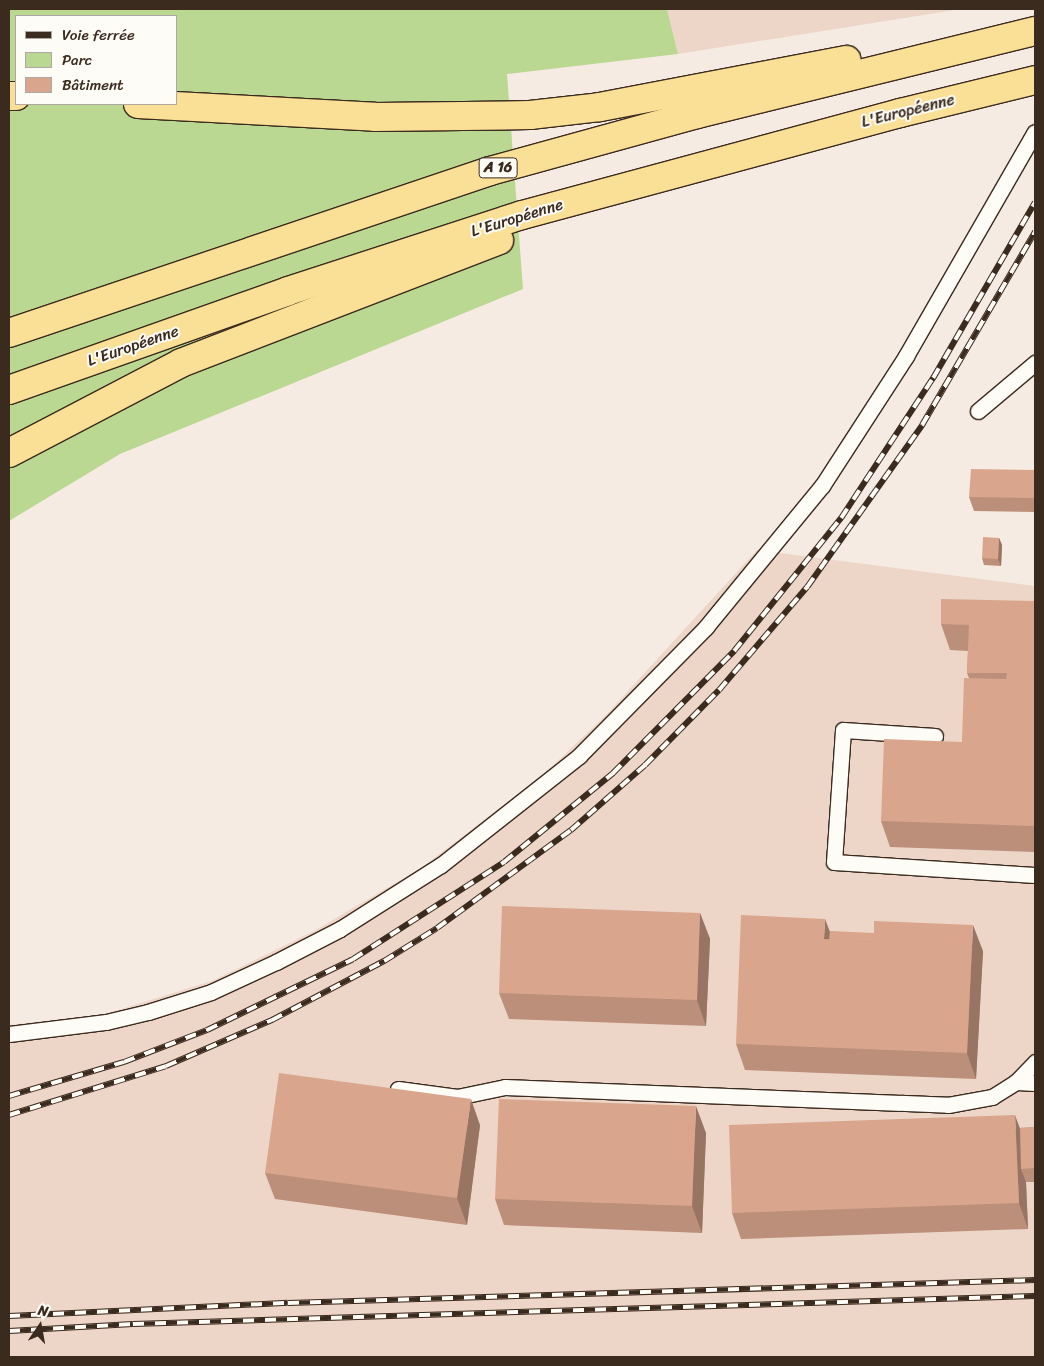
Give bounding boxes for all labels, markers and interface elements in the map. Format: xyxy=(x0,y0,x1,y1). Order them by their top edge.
legend xyxy=(15,15,178,105)
text: Voie ferrée xyxy=(62,22,135,48)
text: Parc xyxy=(62,47,92,73)
text: Bâtiment xyxy=(62,72,124,98)
street label: L'Européenne xyxy=(859,90,957,132)
road number: A 16 xyxy=(478,156,518,180)
street label: L'Européenne xyxy=(469,195,565,241)
street label: L'Européenne xyxy=(85,321,181,371)
text: N xyxy=(36,1298,51,1324)
north arrow xyxy=(15,1301,65,1351)

